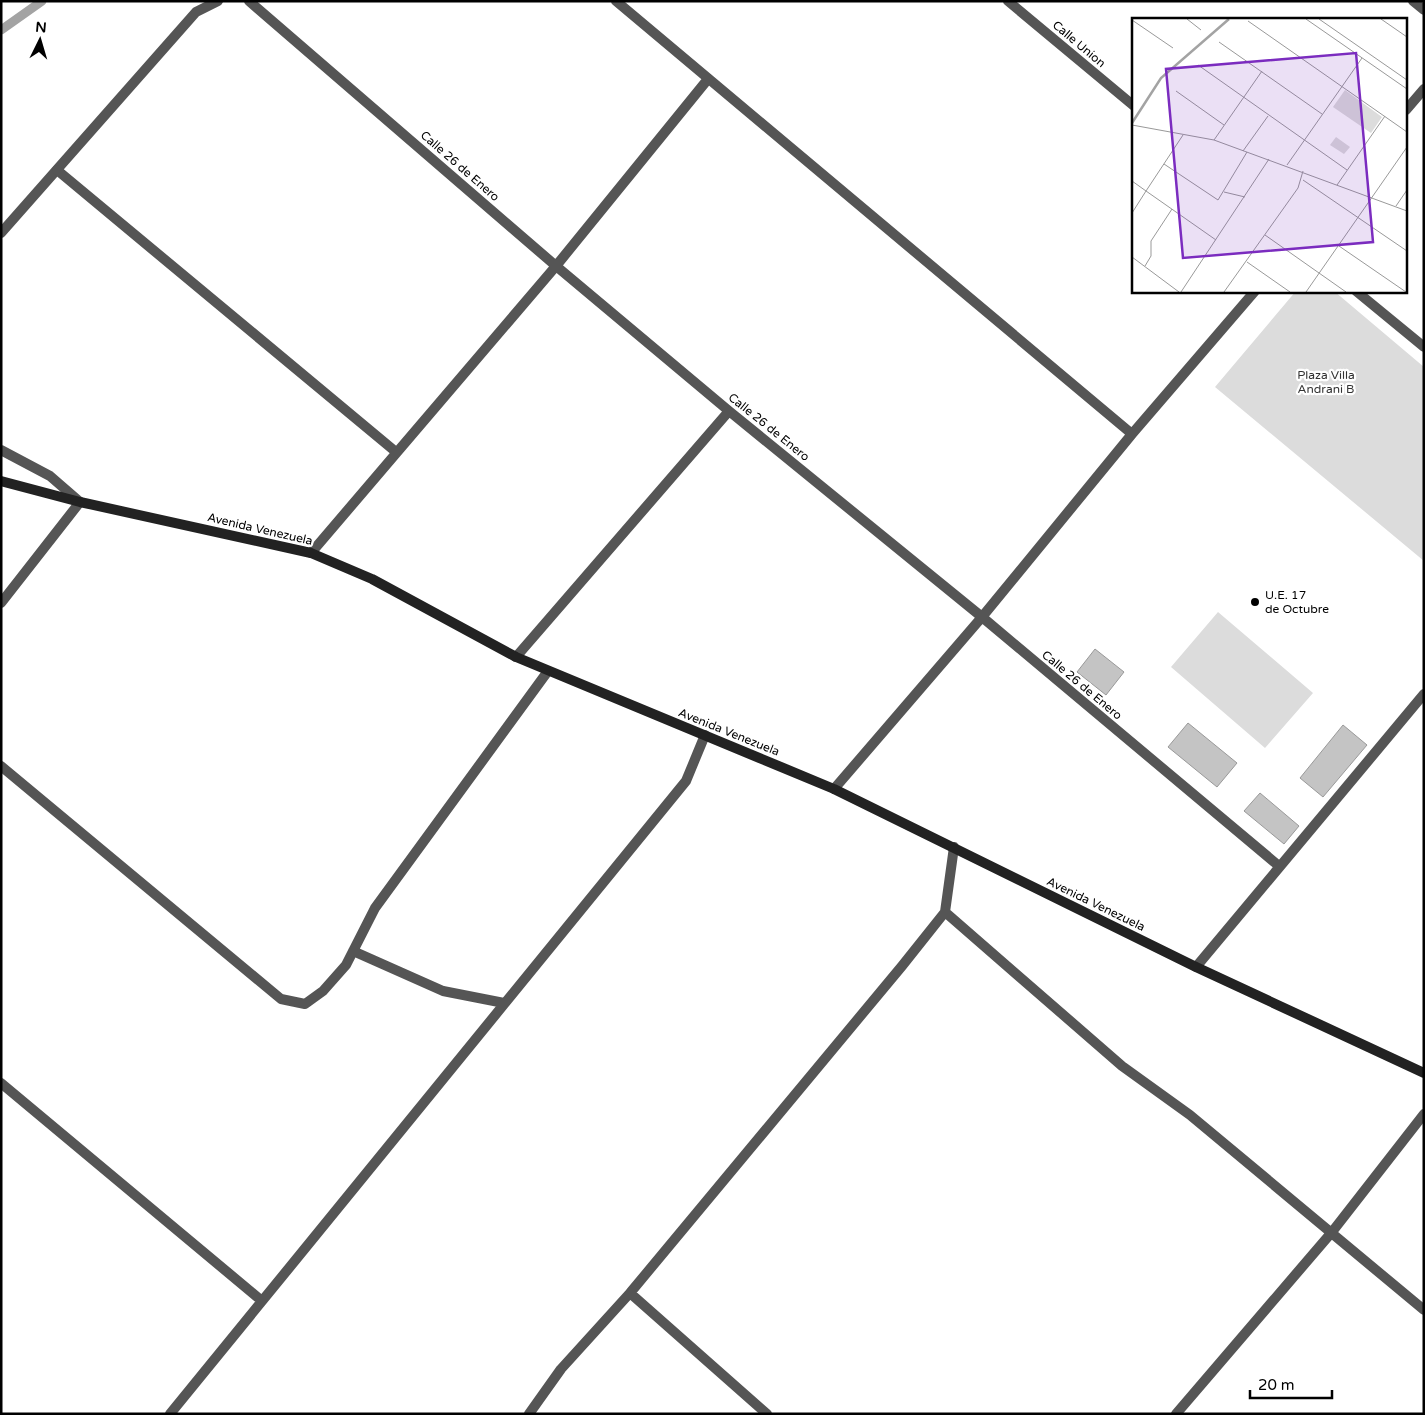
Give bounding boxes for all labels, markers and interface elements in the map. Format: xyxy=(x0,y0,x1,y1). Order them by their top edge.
north arrow xyxy=(15,15,65,65)
street label: Calle Union xyxy=(1050,18,1108,70)
inset map xyxy=(1132,18,1408,292)
text: N xyxy=(35,19,47,37)
street label: Calle 26 de Enero xyxy=(418,128,502,204)
park label: Plaza Villa Andrani B xyxy=(1297,368,1355,396)
street label: Calle 26 de Enero xyxy=(726,390,812,464)
street label: Avenida Venezuela xyxy=(206,510,314,548)
place label: U.E. 17 de Octubre xyxy=(1265,588,1329,616)
marker: U.E. 17 de Octubre xyxy=(1249,596,1261,608)
street label: Calle 26 de Enero xyxy=(1039,647,1125,723)
street label: Avenida Venezuela xyxy=(676,705,782,759)
street label: Avenida Venezuela xyxy=(1045,874,1147,934)
scale bar xyxy=(1250,1368,1332,1400)
text: 20 m xyxy=(1258,1376,1295,1394)

